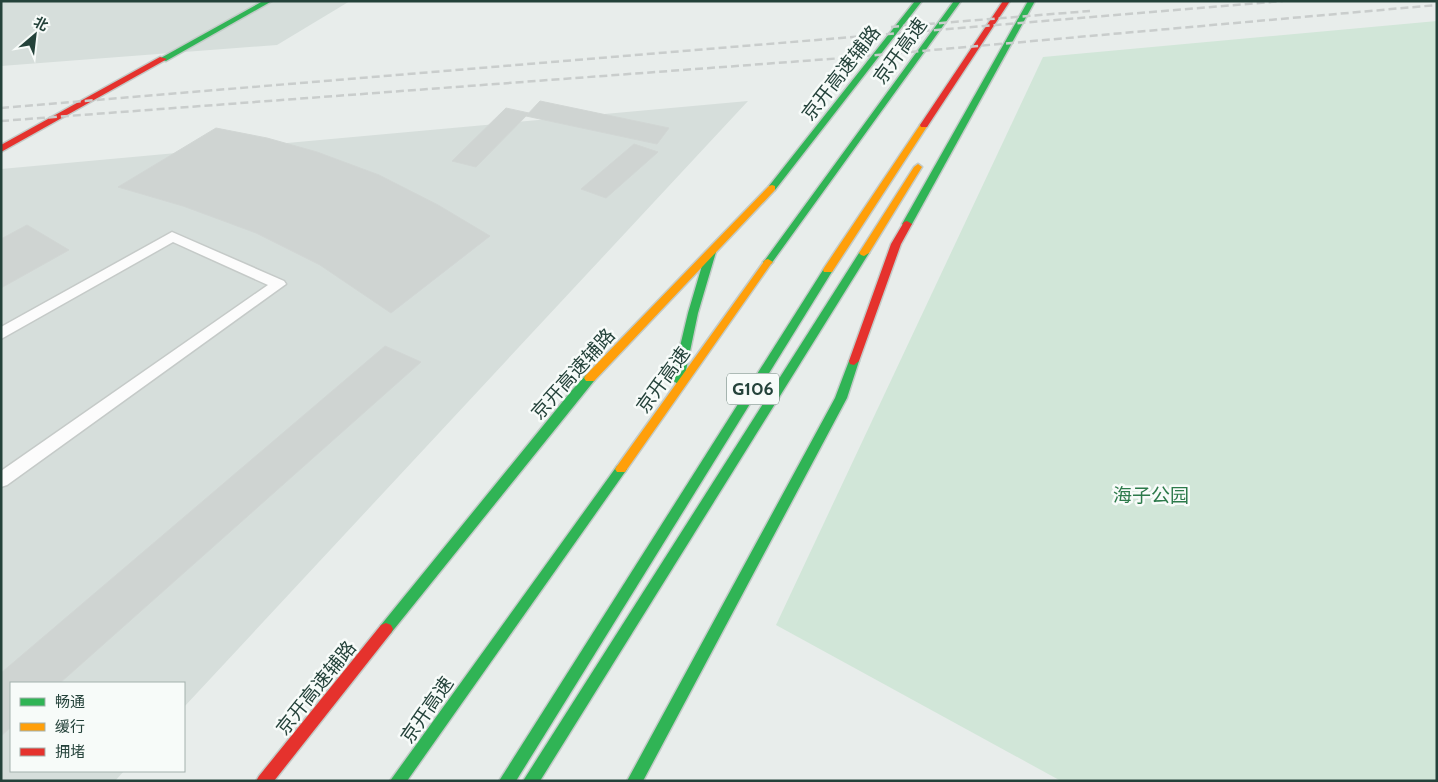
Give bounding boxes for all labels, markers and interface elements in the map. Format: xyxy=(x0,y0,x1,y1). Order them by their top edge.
north arrow xyxy=(10,10,60,60)
text: 北 xyxy=(31,12,52,35)
street label: 京开高速 xyxy=(868,13,932,89)
street label: 京开高速辅路 xyxy=(797,21,885,125)
street label: 京开高速辅路 xyxy=(526,324,620,424)
street label: 京开高速 xyxy=(631,342,695,418)
road number: G106 xyxy=(727,374,779,404)
park label: 海子公园 xyxy=(1113,484,1189,507)
street label: 京开高速辅路 xyxy=(271,636,361,740)
street label: 京开高速 xyxy=(396,672,458,748)
legend xyxy=(10,682,185,772)
text: 畅通 xyxy=(55,693,85,711)
text: 缓行 xyxy=(55,718,85,736)
text: 拥堵 xyxy=(55,743,85,761)

